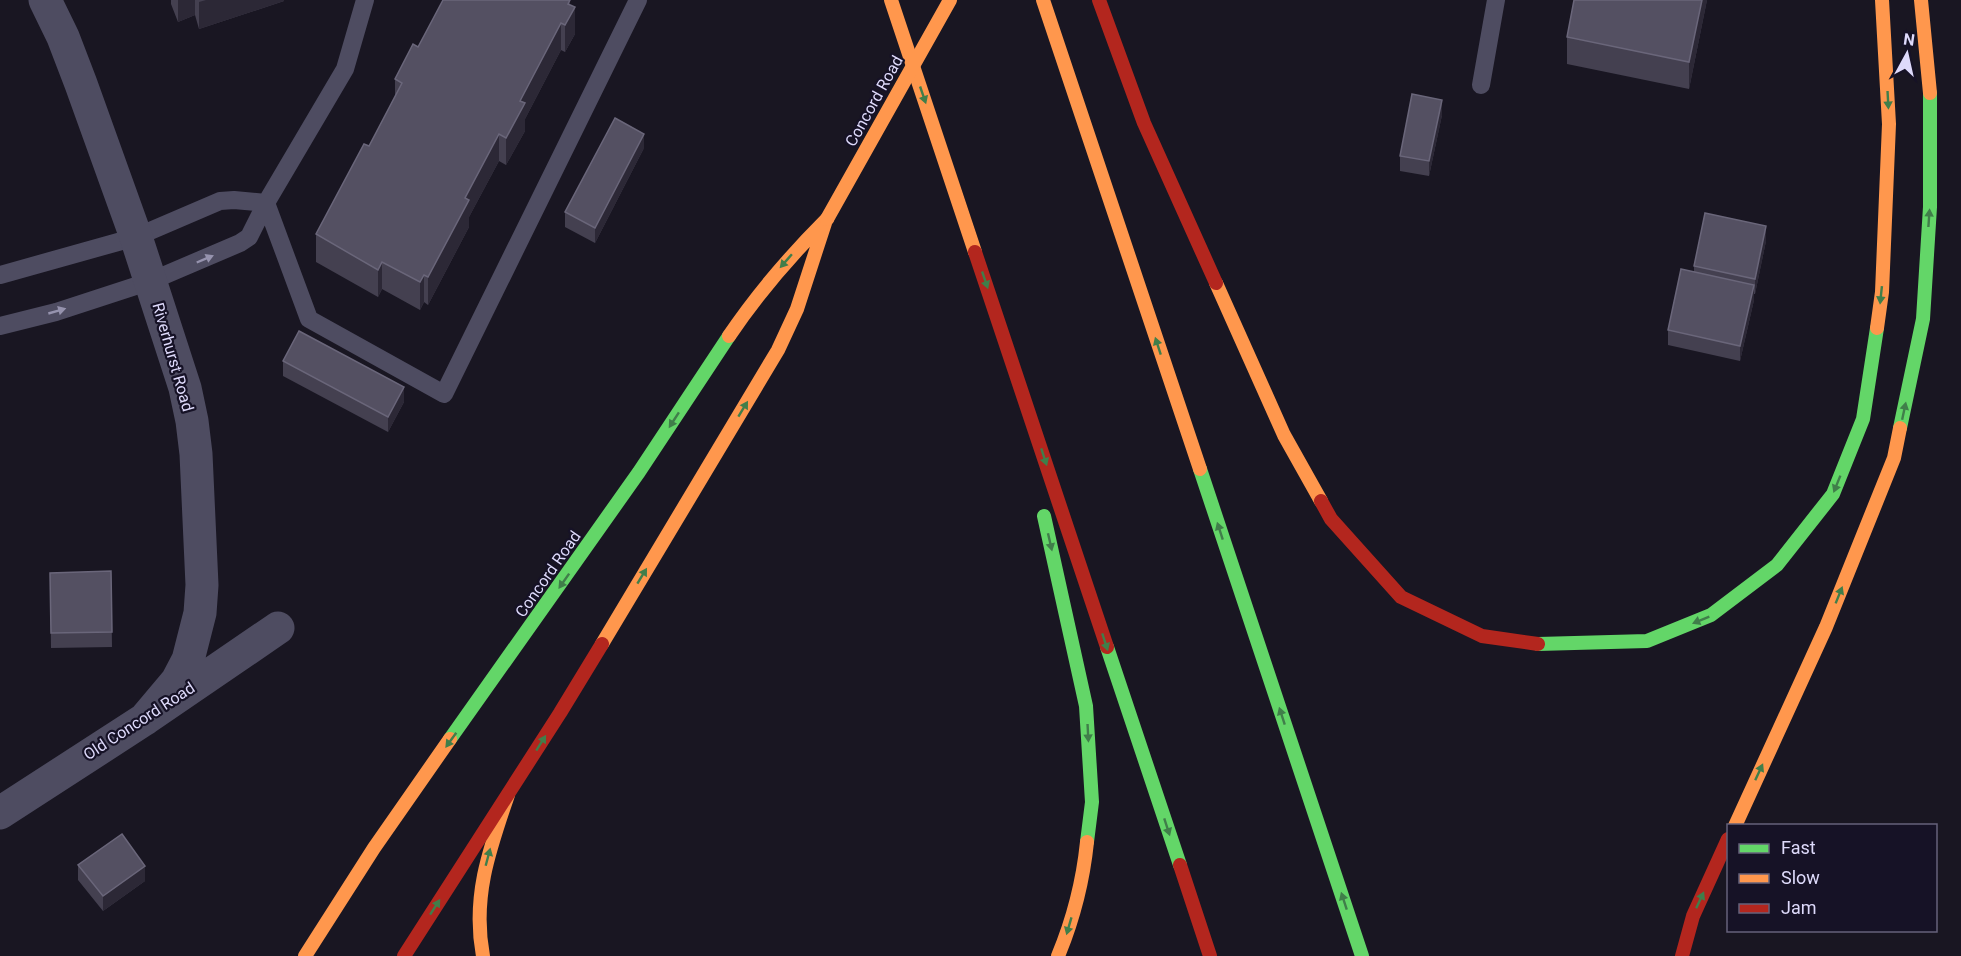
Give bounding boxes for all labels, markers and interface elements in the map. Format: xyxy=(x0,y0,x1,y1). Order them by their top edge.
north arrow xyxy=(1877,24,1937,84)
text: N xyxy=(1902,29,1916,50)
street label: Concord Road xyxy=(841,52,907,150)
one-way arrow xyxy=(918,86,928,104)
one-way arrow xyxy=(1883,91,1892,110)
one-way arrow xyxy=(1925,209,1934,228)
one-way arrow xyxy=(780,253,793,268)
one-way arrow xyxy=(196,254,213,263)
one-way arrow xyxy=(980,271,990,289)
one-way arrow xyxy=(1876,286,1886,305)
street label: Riverhurst Road xyxy=(148,300,198,414)
one-way arrow xyxy=(48,306,66,315)
one-way arrow xyxy=(1153,337,1163,355)
one-way arrow xyxy=(737,401,748,417)
one-way arrow xyxy=(1900,402,1909,421)
one-way arrow xyxy=(669,412,680,428)
one-way arrow xyxy=(1039,448,1049,466)
one-way arrow xyxy=(1832,475,1842,493)
one-way arrow xyxy=(1215,522,1225,540)
street label: Concord Road xyxy=(511,527,585,621)
one-way arrow xyxy=(1045,533,1055,551)
one-way arrow xyxy=(637,567,647,584)
one-way arrow xyxy=(558,573,570,588)
one-way arrow xyxy=(1834,585,1844,603)
one-way arrow xyxy=(1692,615,1710,625)
one-way arrow xyxy=(1101,633,1111,651)
street label: Old Concord Road xyxy=(80,678,198,764)
one-way arrow xyxy=(1277,707,1286,725)
one-way arrow xyxy=(1083,724,1092,743)
one-way arrow xyxy=(445,732,457,748)
one-way arrow xyxy=(535,735,546,751)
one-way arrow xyxy=(1755,764,1764,781)
one-way arrow xyxy=(1163,818,1172,836)
legend xyxy=(1727,824,1937,932)
text: Fast xyxy=(1781,837,1816,858)
one-way arrow xyxy=(484,848,493,866)
text: Slow xyxy=(1781,867,1820,888)
one-way arrow xyxy=(1338,891,1348,909)
one-way arrow xyxy=(1695,892,1704,909)
text: Jam xyxy=(1781,897,1817,918)
one-way arrow xyxy=(430,899,441,915)
one-way arrow xyxy=(1064,917,1073,935)

